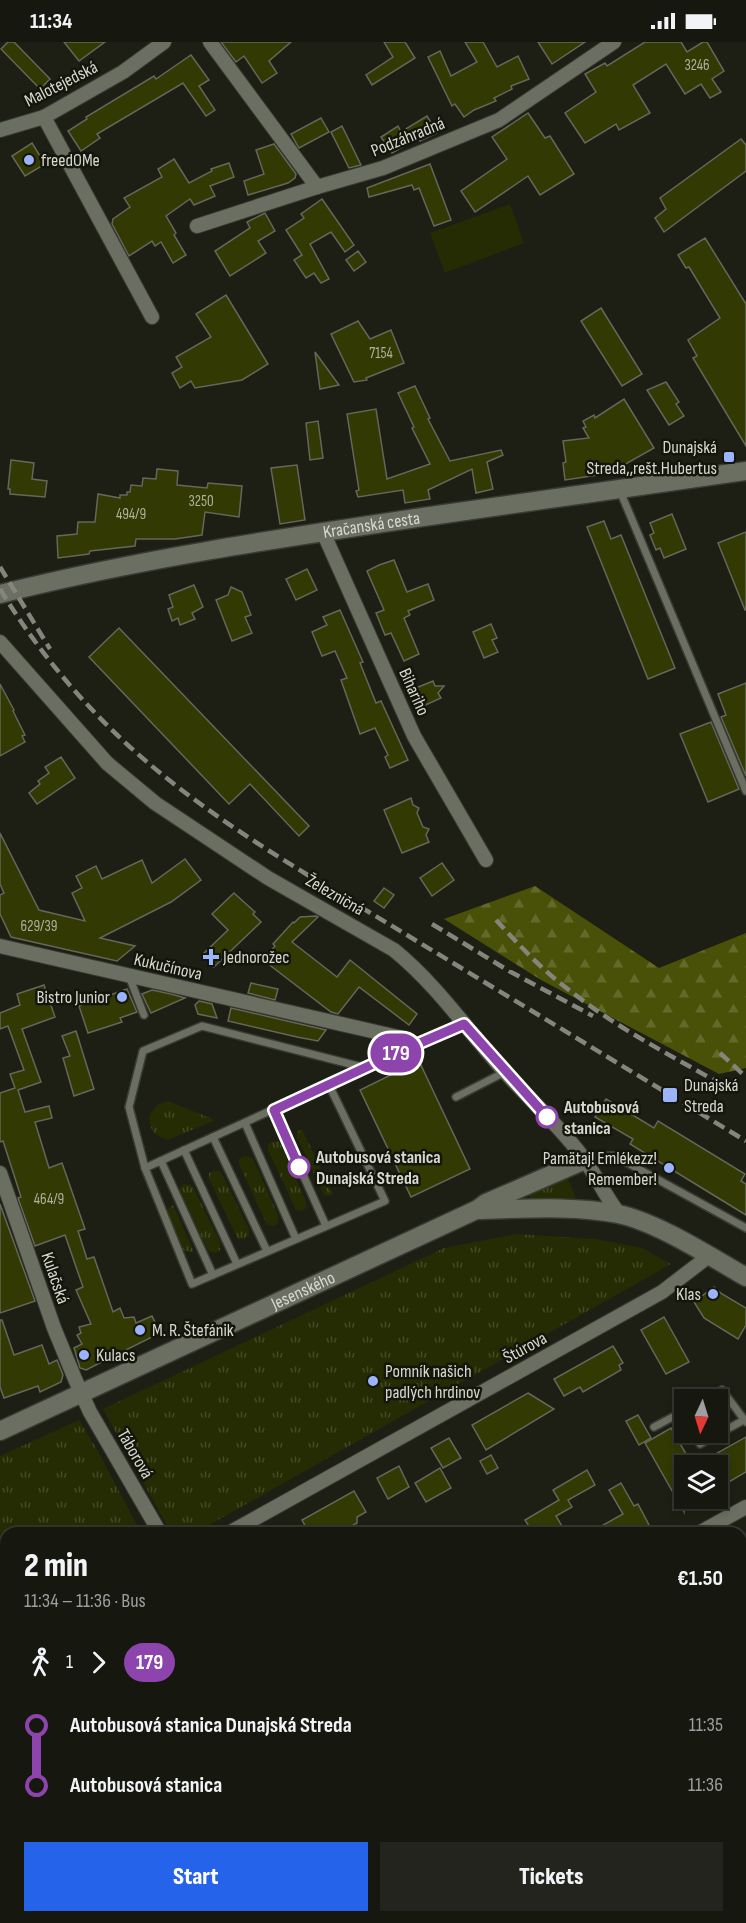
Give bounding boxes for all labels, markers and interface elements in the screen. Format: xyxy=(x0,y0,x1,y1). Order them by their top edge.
text: 11:34 xyxy=(30,8,72,35)
house number: 3246 xyxy=(684,56,710,75)
street label: Malotejedská xyxy=(21,57,101,111)
street label: Podzáhradná xyxy=(368,113,448,161)
place label: freedOMe xyxy=(41,150,100,171)
marker: freedOMe xyxy=(22,153,36,167)
house number: 7154 xyxy=(369,344,393,363)
place label: Dunajská Streda,,rešt.Hubertus xyxy=(586,437,717,479)
marker: Dunajská Streda,,rešt.Hubertus xyxy=(722,450,736,464)
house number: 3250 xyxy=(188,492,214,511)
house number: 494/9 xyxy=(116,505,146,524)
street label: Kračanská cesta xyxy=(321,507,421,542)
street label: Bihariho xyxy=(394,665,434,719)
street label: Železničná xyxy=(302,870,368,920)
house number: 629/39 xyxy=(21,917,57,936)
place label: Jednorožec xyxy=(222,947,289,968)
street label: Kukučínova xyxy=(132,949,204,985)
marker: Jednorožec xyxy=(204,950,218,964)
place label: Bistro Junior xyxy=(37,987,110,1008)
marker: Bistro Junior xyxy=(115,990,129,1004)
line badge: 179 xyxy=(362,1034,430,1072)
text: 179 xyxy=(382,1041,410,1066)
place label: Dunajská Streda xyxy=(684,1075,739,1117)
marker: Dunajská Streda xyxy=(661,1086,679,1104)
place label: Autobusová stanica xyxy=(563,1097,639,1139)
marker: Autobusová stanica xyxy=(536,1106,558,1128)
place label: Autobusová stanica Dunajská Streda xyxy=(315,1147,441,1189)
place label: Pamätaj! Emlékezz! Remember! xyxy=(543,1148,657,1190)
marker: Autobusová stanica Dunajská Streda xyxy=(288,1156,310,1178)
marker: Pamätaj! Emlékezz! Remember! xyxy=(662,1161,676,1175)
house number: 464/9 xyxy=(34,1190,64,1209)
street label: Kulačská xyxy=(36,1249,74,1307)
street label: Jesenského xyxy=(267,1267,338,1315)
place label: Klas xyxy=(676,1284,701,1305)
marker: Klas xyxy=(706,1287,720,1301)
place label: M. R. Štefánik xyxy=(152,1320,234,1341)
marker: M. R. Štefánik xyxy=(133,1323,147,1337)
street label: Štúrova xyxy=(500,1328,551,1368)
place label: Kulacs xyxy=(96,1345,135,1366)
marker: Kulacs xyxy=(77,1348,91,1362)
place label: Pomník našich padlých hrdinov xyxy=(385,1361,480,1403)
marker: Pomník našich padlých hrdinov xyxy=(366,1374,380,1388)
north arrow xyxy=(674,1389,728,1443)
map controls xyxy=(674,1389,728,1509)
street label: Táborová xyxy=(112,1425,158,1483)
button: layers xyxy=(674,1455,728,1509)
text: 2 min xyxy=(24,1546,88,1586)
text: €1.50 xyxy=(677,1565,723,1592)
text: 11:34 – 11:36 · Bus xyxy=(24,1589,146,1613)
icon: walk xyxy=(24,1646,57,1679)
icon: forward xyxy=(82,1646,115,1679)
text: 1 xyxy=(66,1650,73,1674)
text: 179 xyxy=(136,1650,163,1675)
text: Autobusová stanica Dunajská Streda xyxy=(70,1712,352,1739)
text: 11:35 xyxy=(689,1713,723,1737)
text: Autobusová stanica xyxy=(70,1772,222,1799)
text: 11:36 xyxy=(688,1773,723,1797)
button: Start xyxy=(24,1842,368,1911)
button: Tickets xyxy=(380,1842,723,1911)

